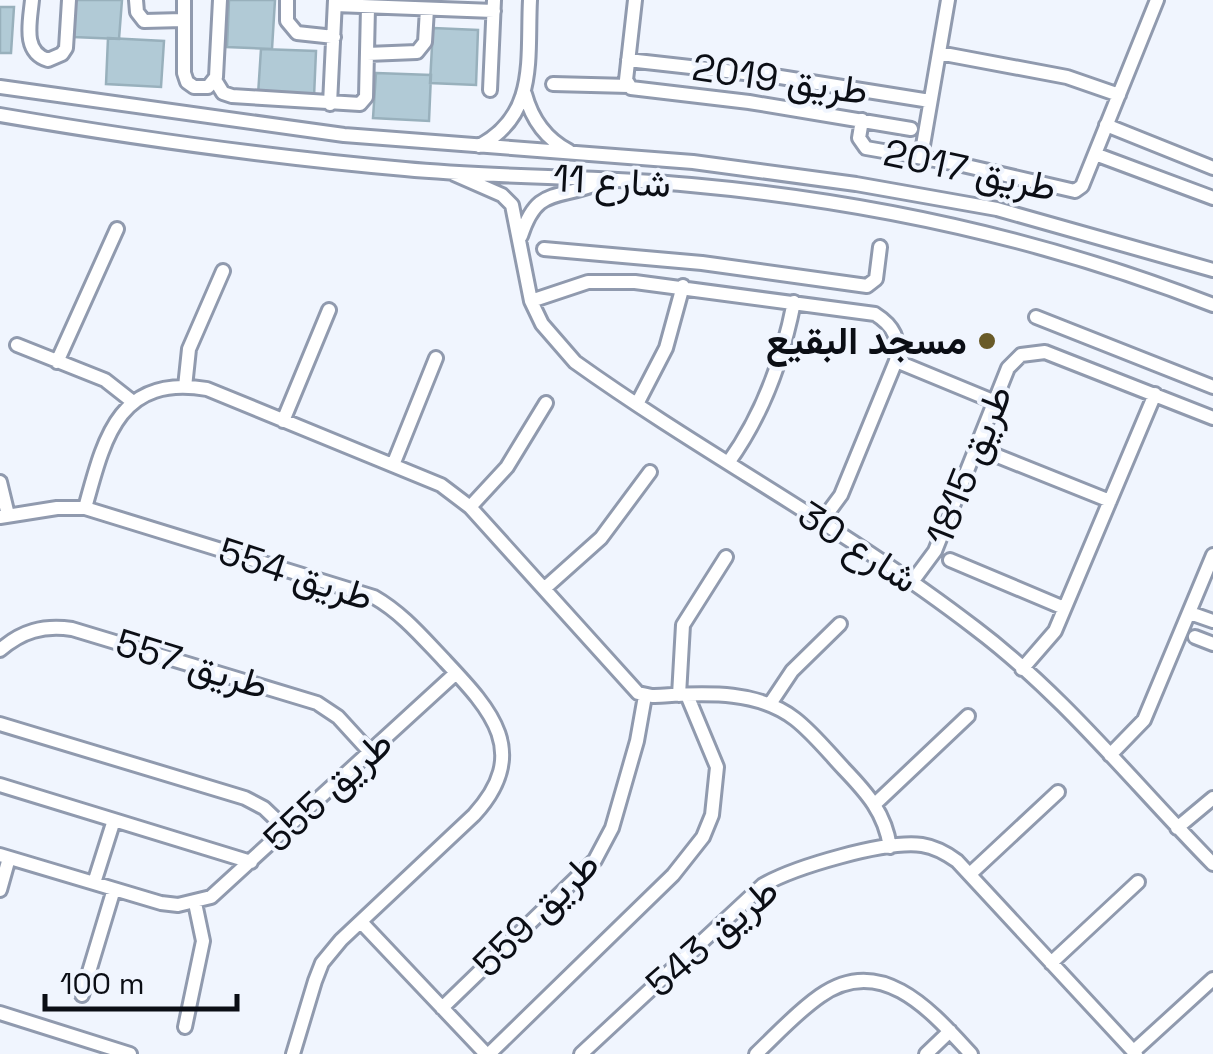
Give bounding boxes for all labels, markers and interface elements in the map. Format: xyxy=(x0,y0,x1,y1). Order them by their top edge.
street label: طريق 2019 xyxy=(689,43,871,115)
street label: طريق 2017 xyxy=(879,128,1061,212)
street label: شارع 11 xyxy=(552,154,672,210)
place label: مسجد البقيع xyxy=(766,317,967,367)
marker: مسجد البقيع xyxy=(976,330,998,352)
street label: طريق 1815 xyxy=(915,378,1023,552)
street label: شارع 30 xyxy=(788,491,927,605)
street label: طريق 554 xyxy=(213,527,379,621)
street label: طريق 557 xyxy=(110,618,274,710)
street label: طريق 555 xyxy=(254,719,402,863)
street label: طريق 559 xyxy=(463,841,609,987)
street label: طريق 543 xyxy=(636,866,788,1008)
scale bar xyxy=(45,949,238,1011)
text: 100 m xyxy=(60,964,145,1003)

